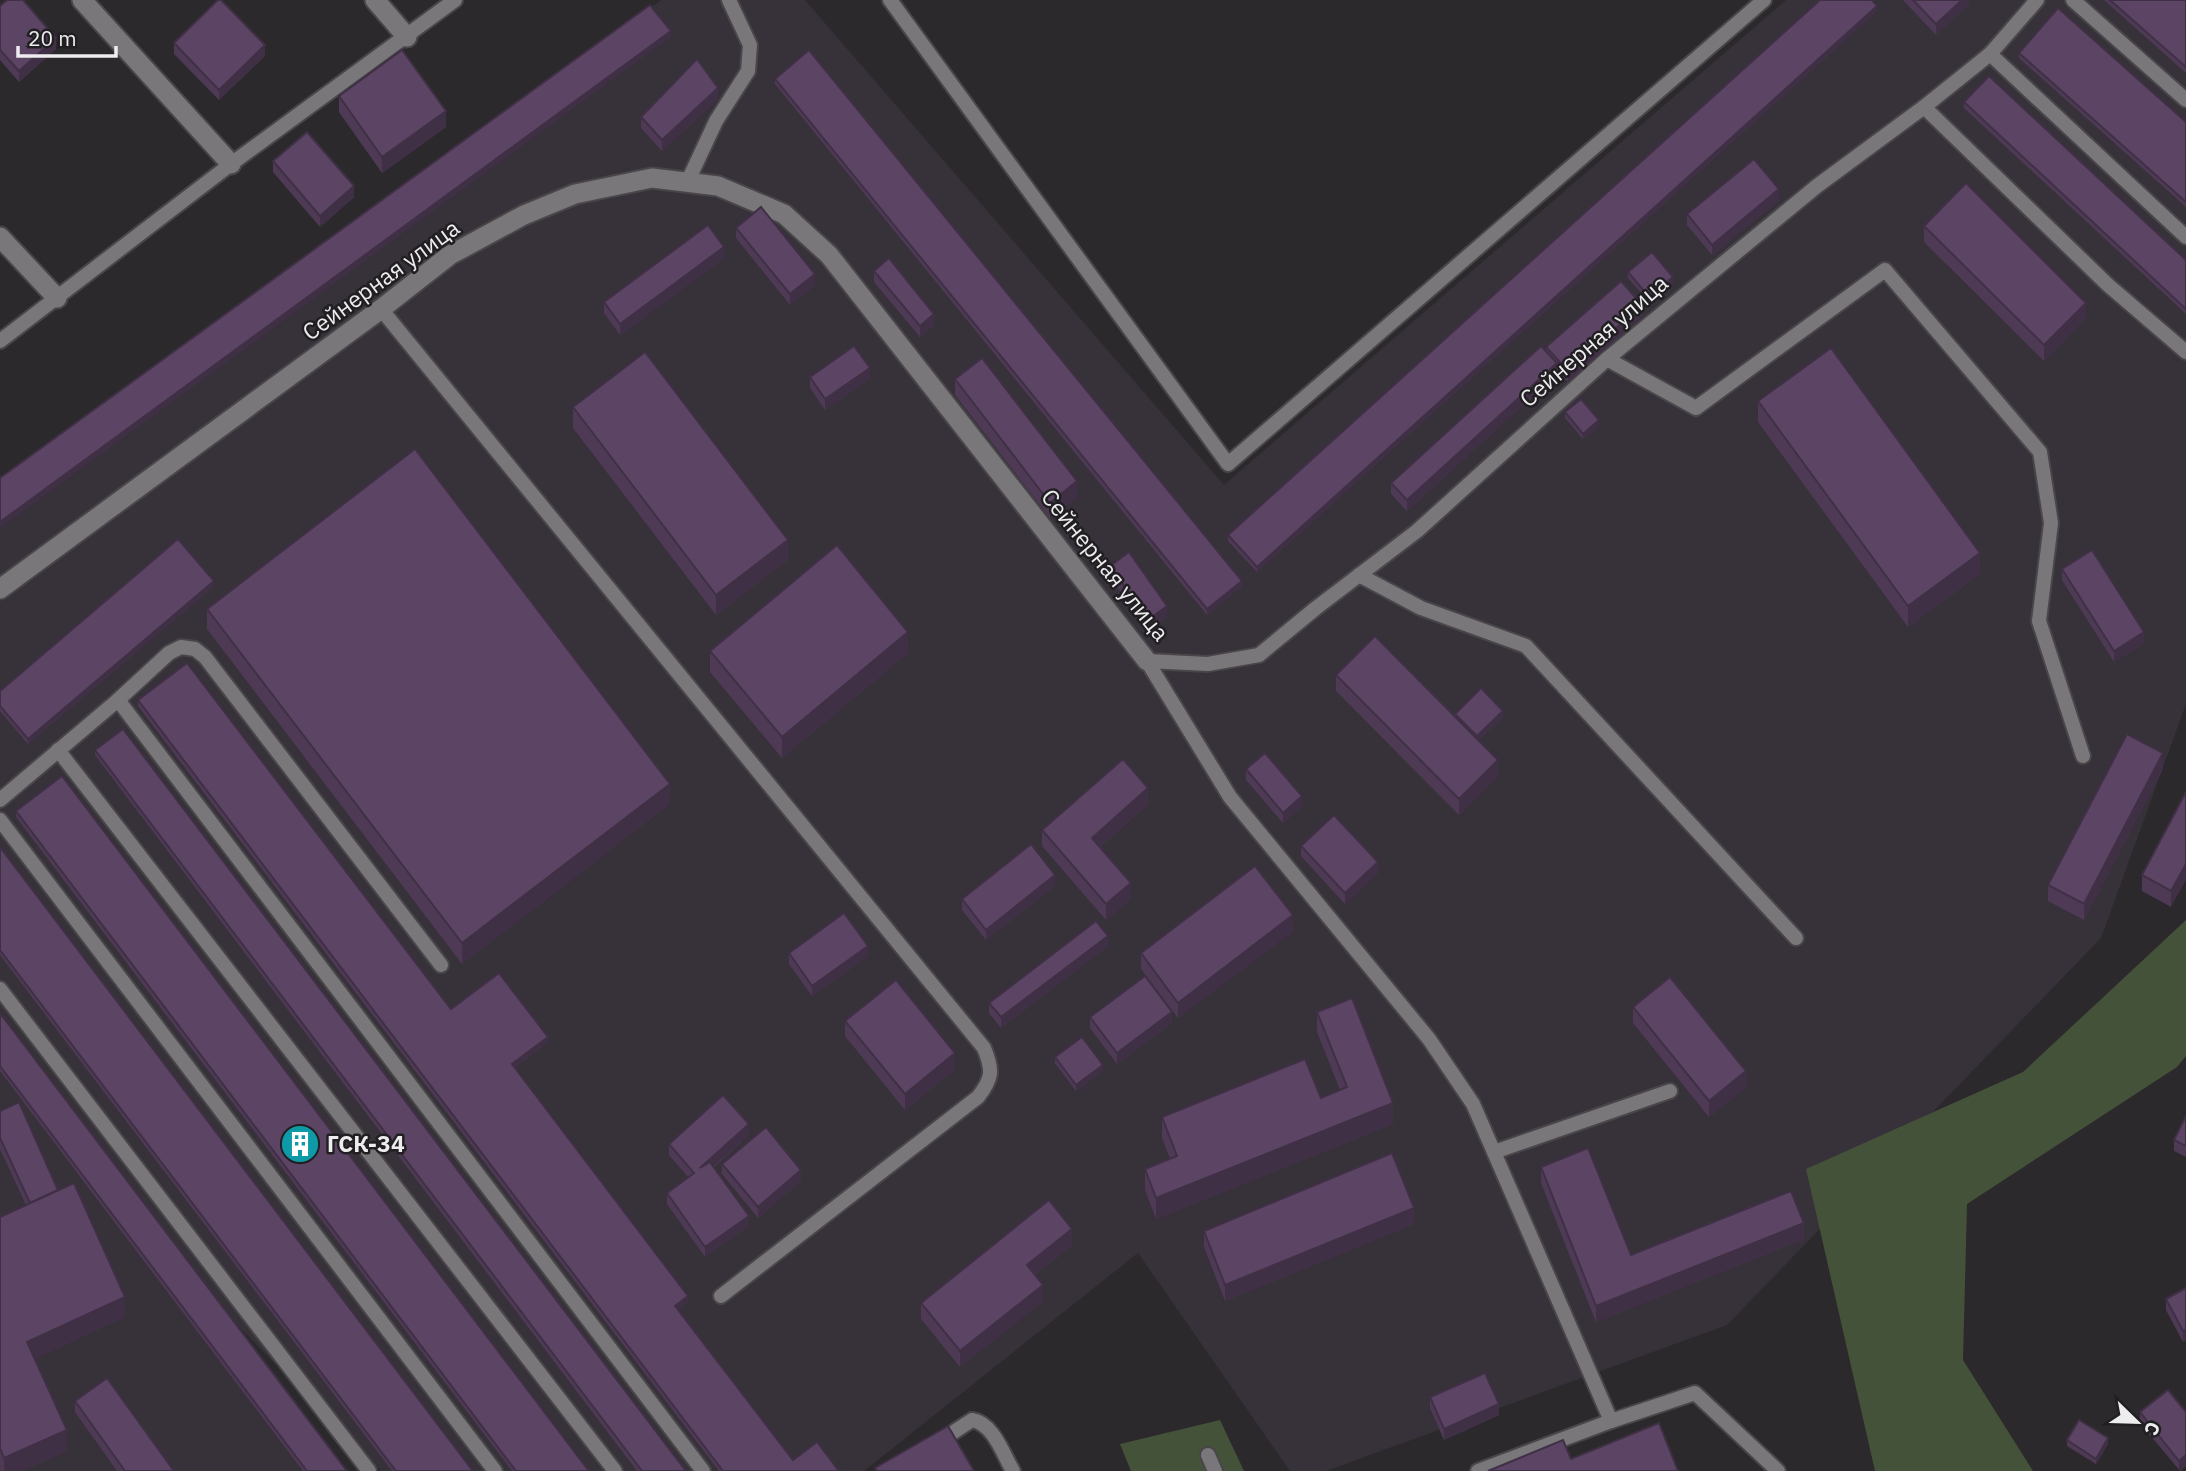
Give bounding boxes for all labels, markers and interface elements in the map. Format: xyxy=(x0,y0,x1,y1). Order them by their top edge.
scale bar xyxy=(18,14,116,58)
text: 20 m xyxy=(28,24,77,52)
street label: Сейнерная улица xyxy=(296,212,465,346)
street label: Сейнерная улица xyxy=(1513,268,1674,413)
street label: Сейнерная улица xyxy=(1035,482,1176,647)
building icon: ГСК-34 xyxy=(279,1123,321,1165)
place label: ГСК-34 xyxy=(327,1128,405,1158)
north arrow xyxy=(2102,1387,2172,1457)
text: С xyxy=(2139,1418,2166,1439)

